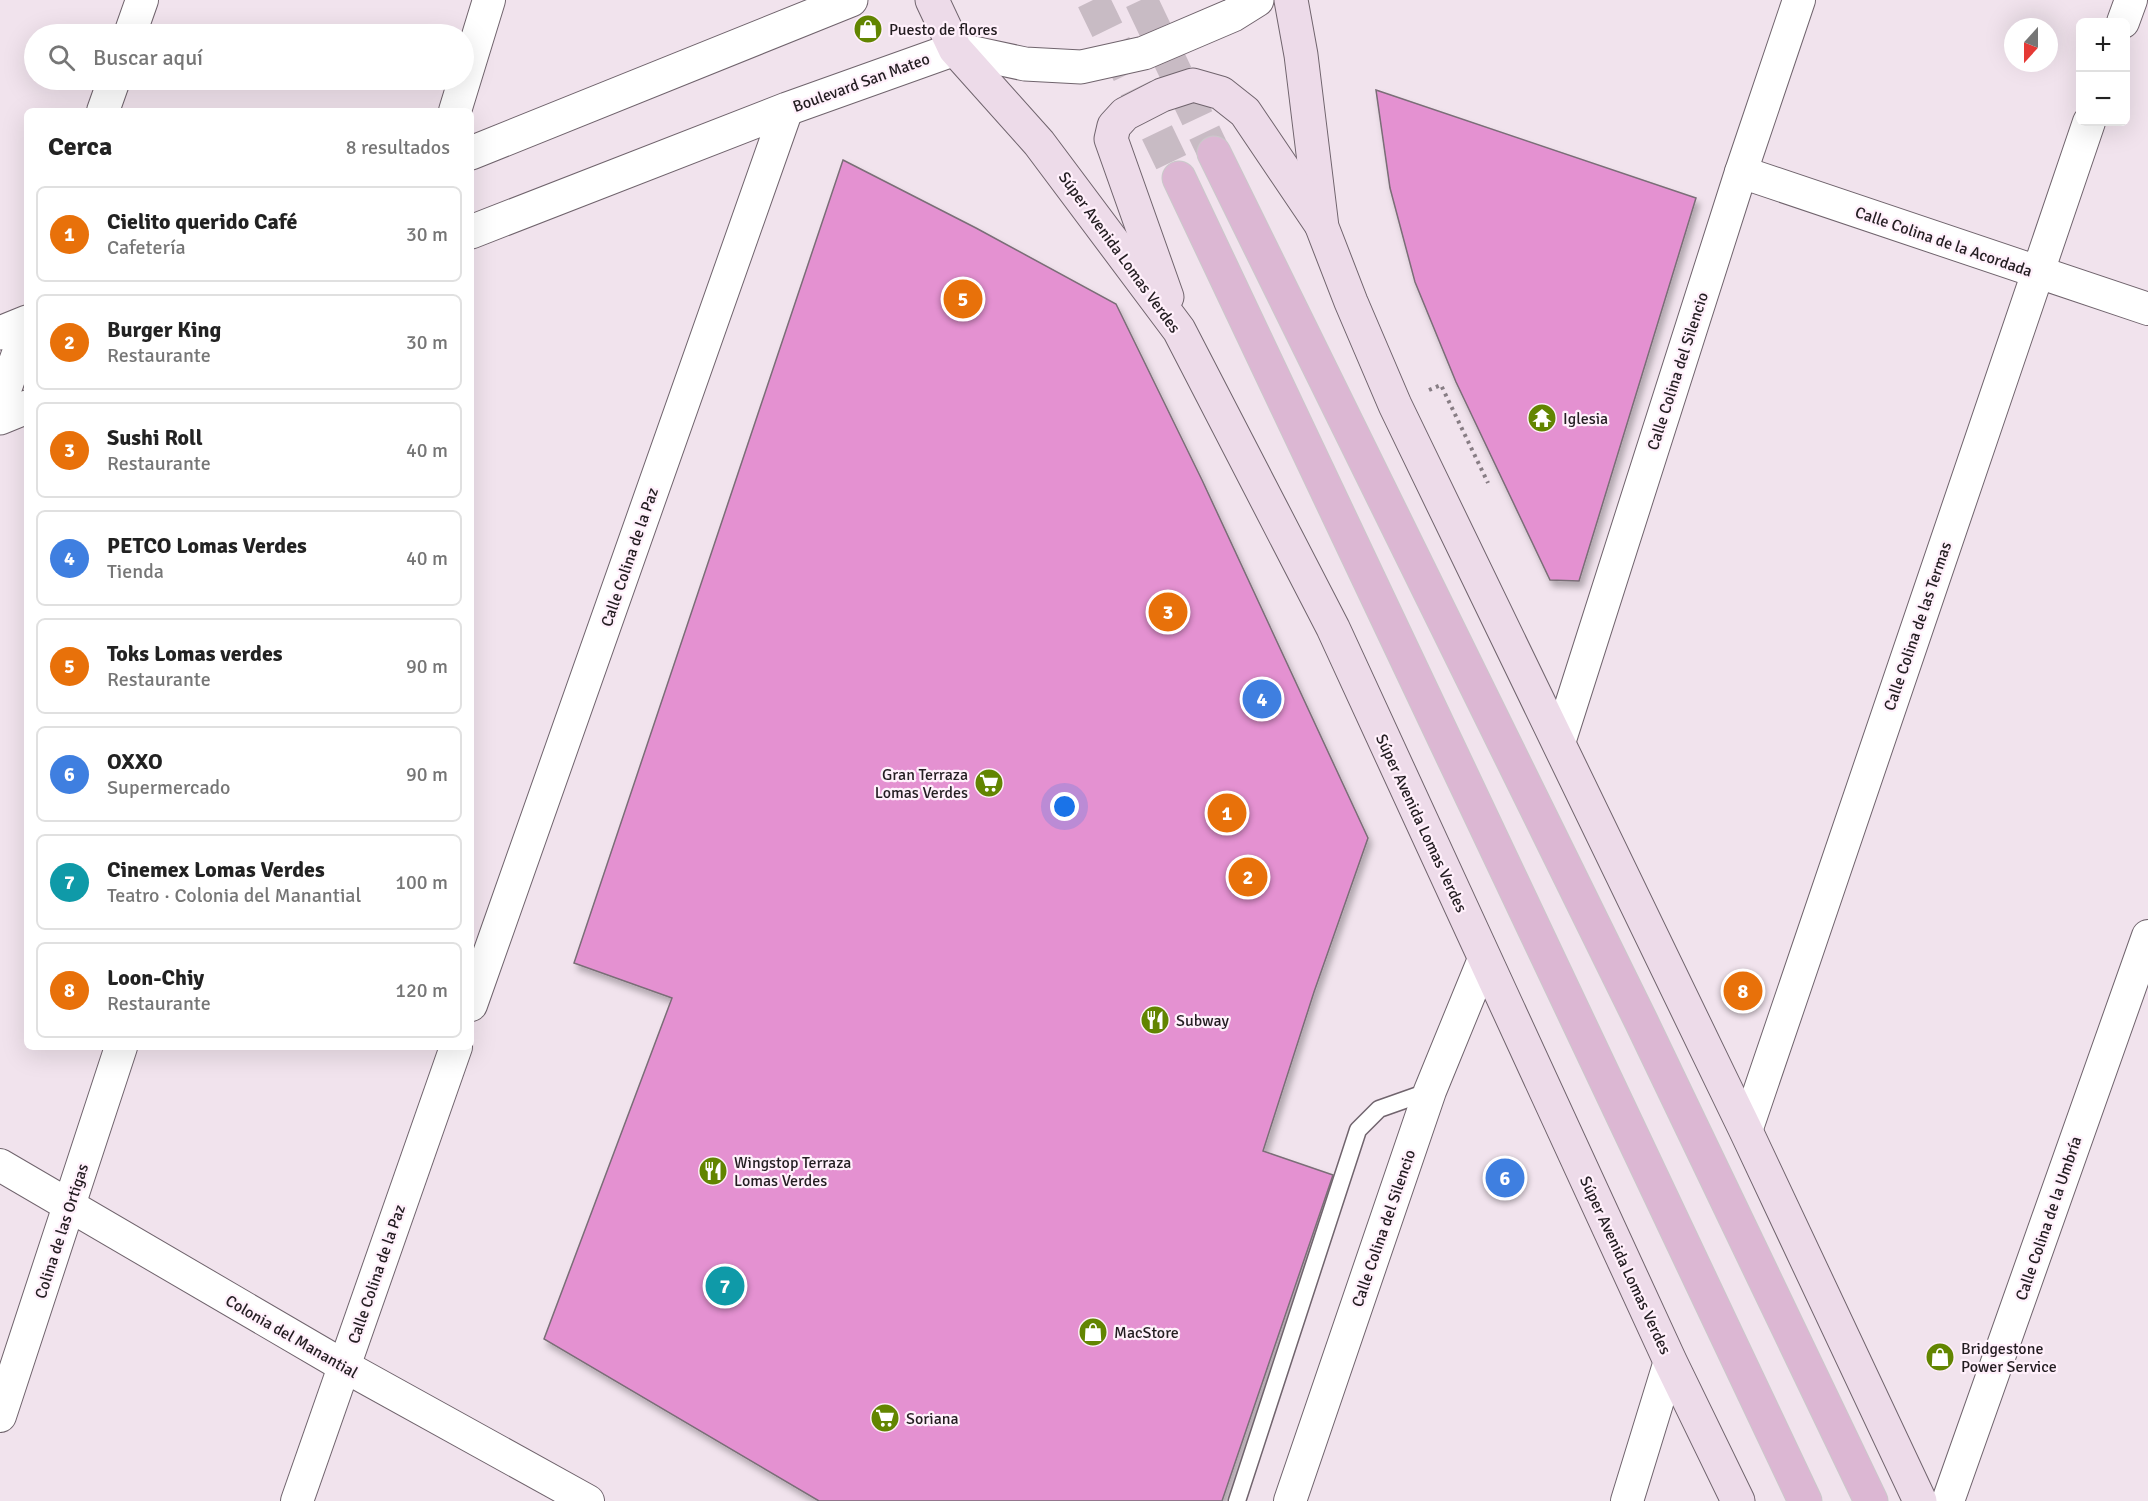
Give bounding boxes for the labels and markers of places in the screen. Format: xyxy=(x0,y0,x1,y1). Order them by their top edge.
shop icon: Puesto de flores xyxy=(852,13,884,45)
place label: Puesto de flores xyxy=(889,20,998,40)
pin: 5 xyxy=(944,276,982,322)
temple icon: Iglesia xyxy=(1526,402,1558,434)
place label: Iglesia xyxy=(1563,409,1608,429)
pin: 3 xyxy=(1148,590,1188,634)
pin: 4 xyxy=(1242,676,1282,722)
place label: Gran Terraza Lomas Verdes xyxy=(875,765,968,803)
supermarket icon: Gran Terraza Lomas Verdes xyxy=(973,767,1005,799)
pin: 1 xyxy=(1208,790,1246,836)
pin: 2 xyxy=(1228,854,1268,900)
pin: 8 xyxy=(1724,968,1762,1014)
restaurant icon: Subway xyxy=(1139,1004,1171,1036)
place label: Subway xyxy=(1176,1011,1229,1031)
place label: Wingstop Terraza Lomas Verdes xyxy=(734,1153,851,1191)
restaurant icon: Wingstop Terraza Lomas Verdes xyxy=(697,1155,729,1187)
pin: 6 xyxy=(1486,1156,1524,1200)
pin: 7 xyxy=(706,1264,744,1308)
shop icon: MacStore xyxy=(1077,1316,1109,1348)
place label: MacStore xyxy=(1114,1323,1179,1343)
place label: Bridgestone Power Service xyxy=(1961,1339,2057,1377)
shop icon: Bridgestone Power Service xyxy=(1924,1341,1956,1373)
supermarket icon: Soriana xyxy=(869,1402,901,1434)
place label: Soriana xyxy=(906,1409,959,1429)

